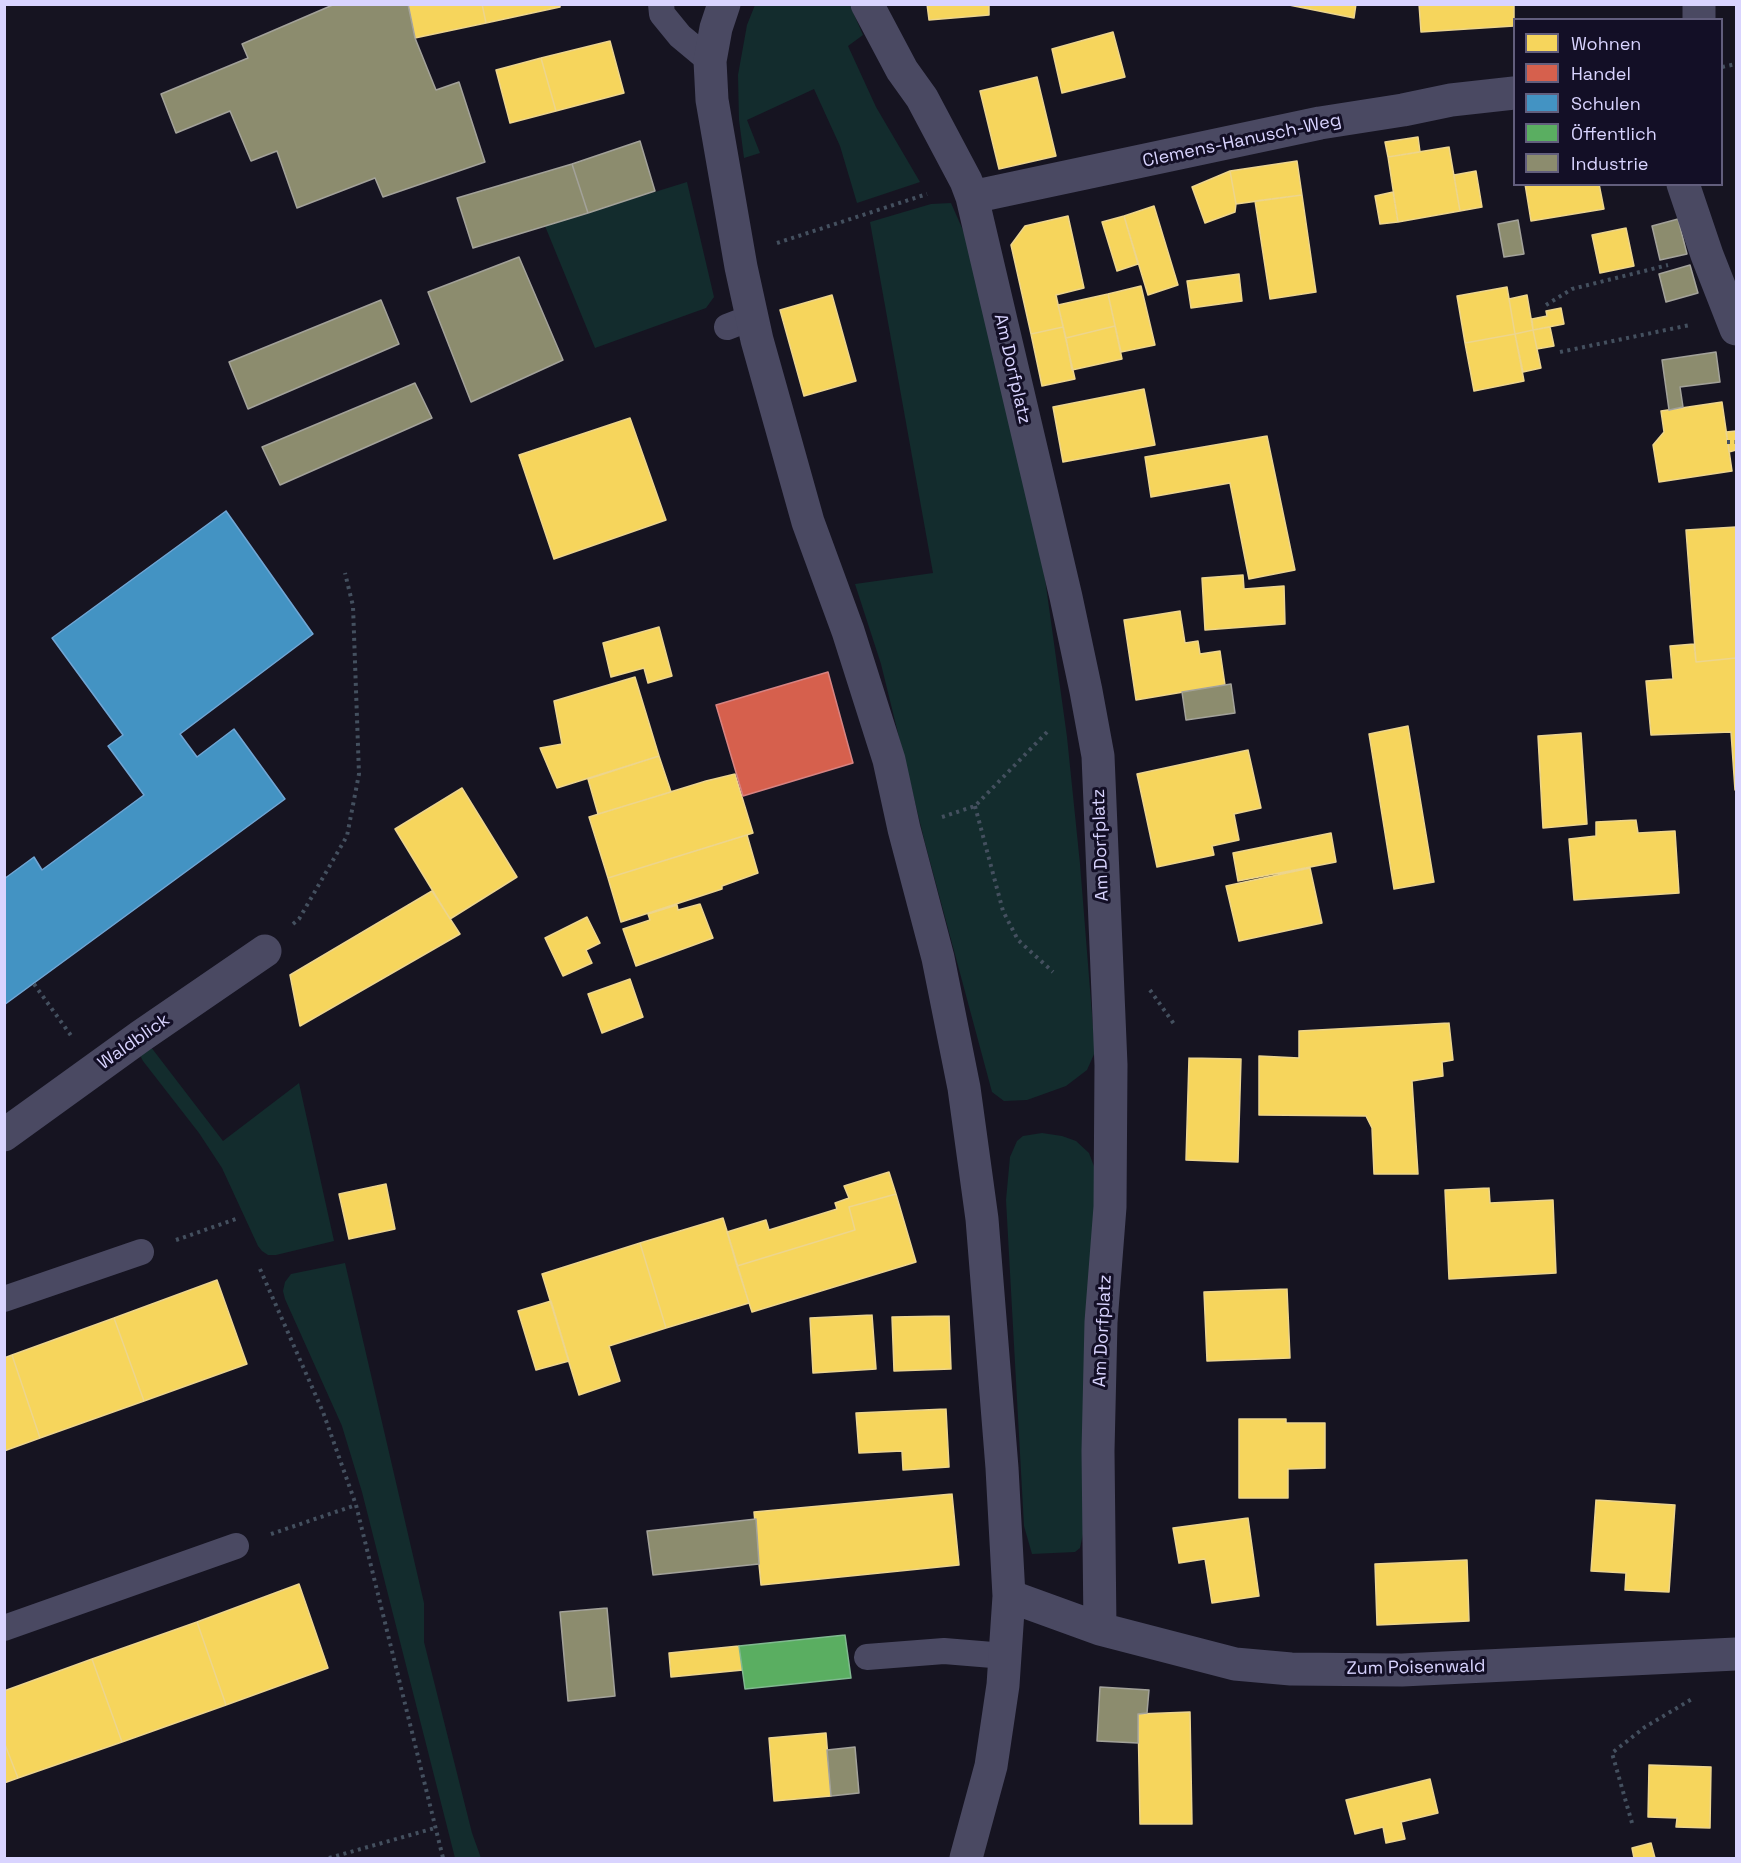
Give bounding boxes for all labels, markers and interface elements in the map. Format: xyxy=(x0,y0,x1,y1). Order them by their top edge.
legend xyxy=(1513,18,1723,186)
text: Wohnen xyxy=(1571,32,1641,55)
text: Handel xyxy=(1571,62,1631,85)
text: Schulen xyxy=(1571,92,1641,115)
street label: Clemens-Hanusch-Weg xyxy=(1141,109,1343,173)
text: Öffentlich xyxy=(1571,122,1657,145)
text: Industrie xyxy=(1571,152,1648,175)
street label: Am Dorfplatz xyxy=(989,312,1035,426)
street label: Am Dorfplatz xyxy=(1088,788,1114,902)
street label: Waldblick xyxy=(94,1009,174,1075)
street label: Am Dorfplatz xyxy=(1089,1274,1117,1388)
street label: Zum Poisenwald xyxy=(1346,1656,1486,1680)

